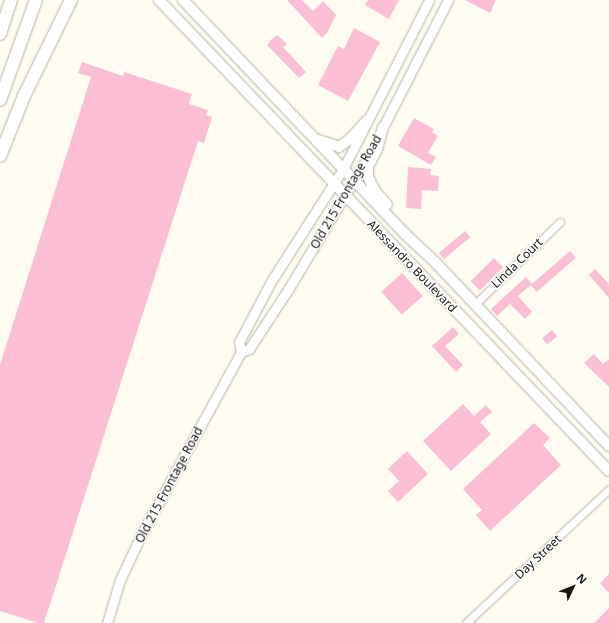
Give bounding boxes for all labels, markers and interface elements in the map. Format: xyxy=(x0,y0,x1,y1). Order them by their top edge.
street label: Old 215 Frontage Road xyxy=(307,132,385,252)
street label: Alessandro Boulevard xyxy=(364,217,460,315)
street label: Linda Court xyxy=(488,235,546,291)
street label: Old 215 Frontage Road xyxy=(132,424,206,546)
street label: Day Street xyxy=(512,532,564,582)
north arrow xyxy=(553,567,593,607)
text: N xyxy=(574,570,591,587)

